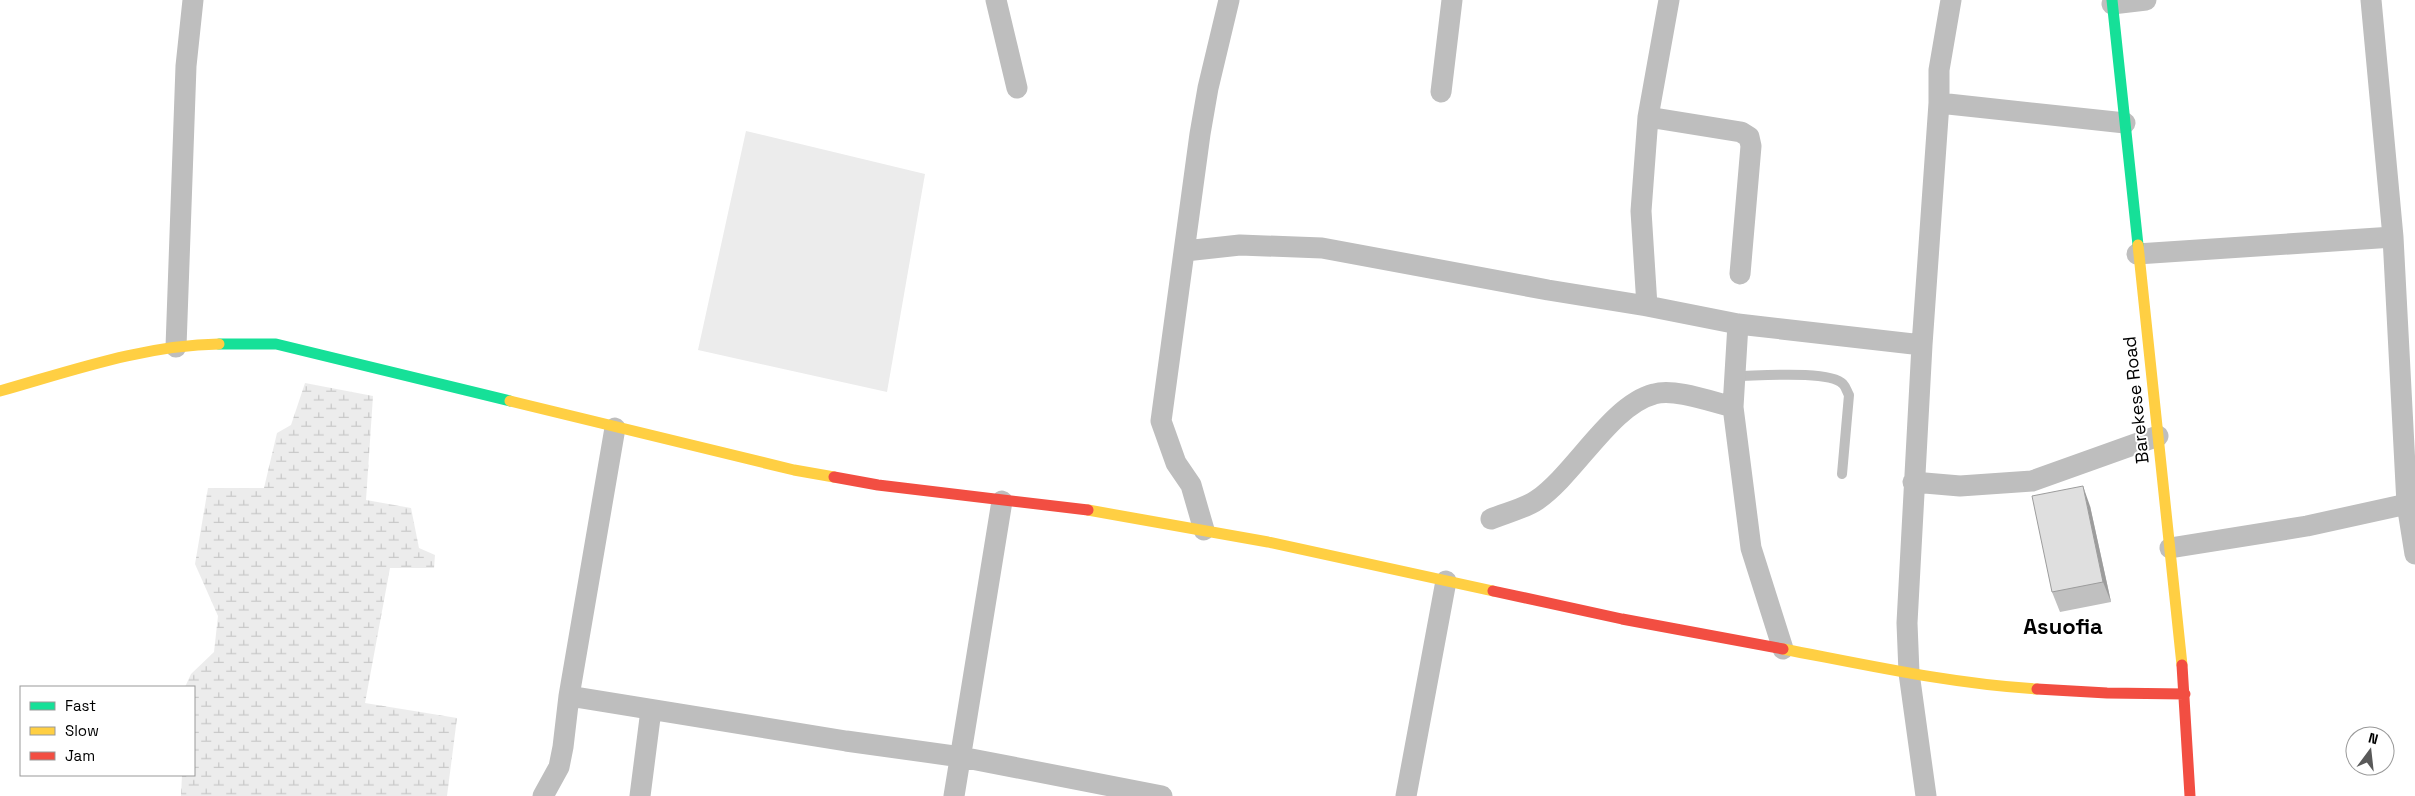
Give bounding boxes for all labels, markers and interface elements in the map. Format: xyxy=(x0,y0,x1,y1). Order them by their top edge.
street label: Barekese Road xyxy=(2117,335,2154,465)
district label: Asuofia xyxy=(2023,612,2103,640)
legend xyxy=(20,686,195,776)
text: Fast xyxy=(65,696,96,715)
text: Slow xyxy=(65,721,99,740)
north arrow xyxy=(2345,726,2395,776)
text: N xyxy=(2366,729,2380,748)
text: Jam xyxy=(65,746,95,765)

